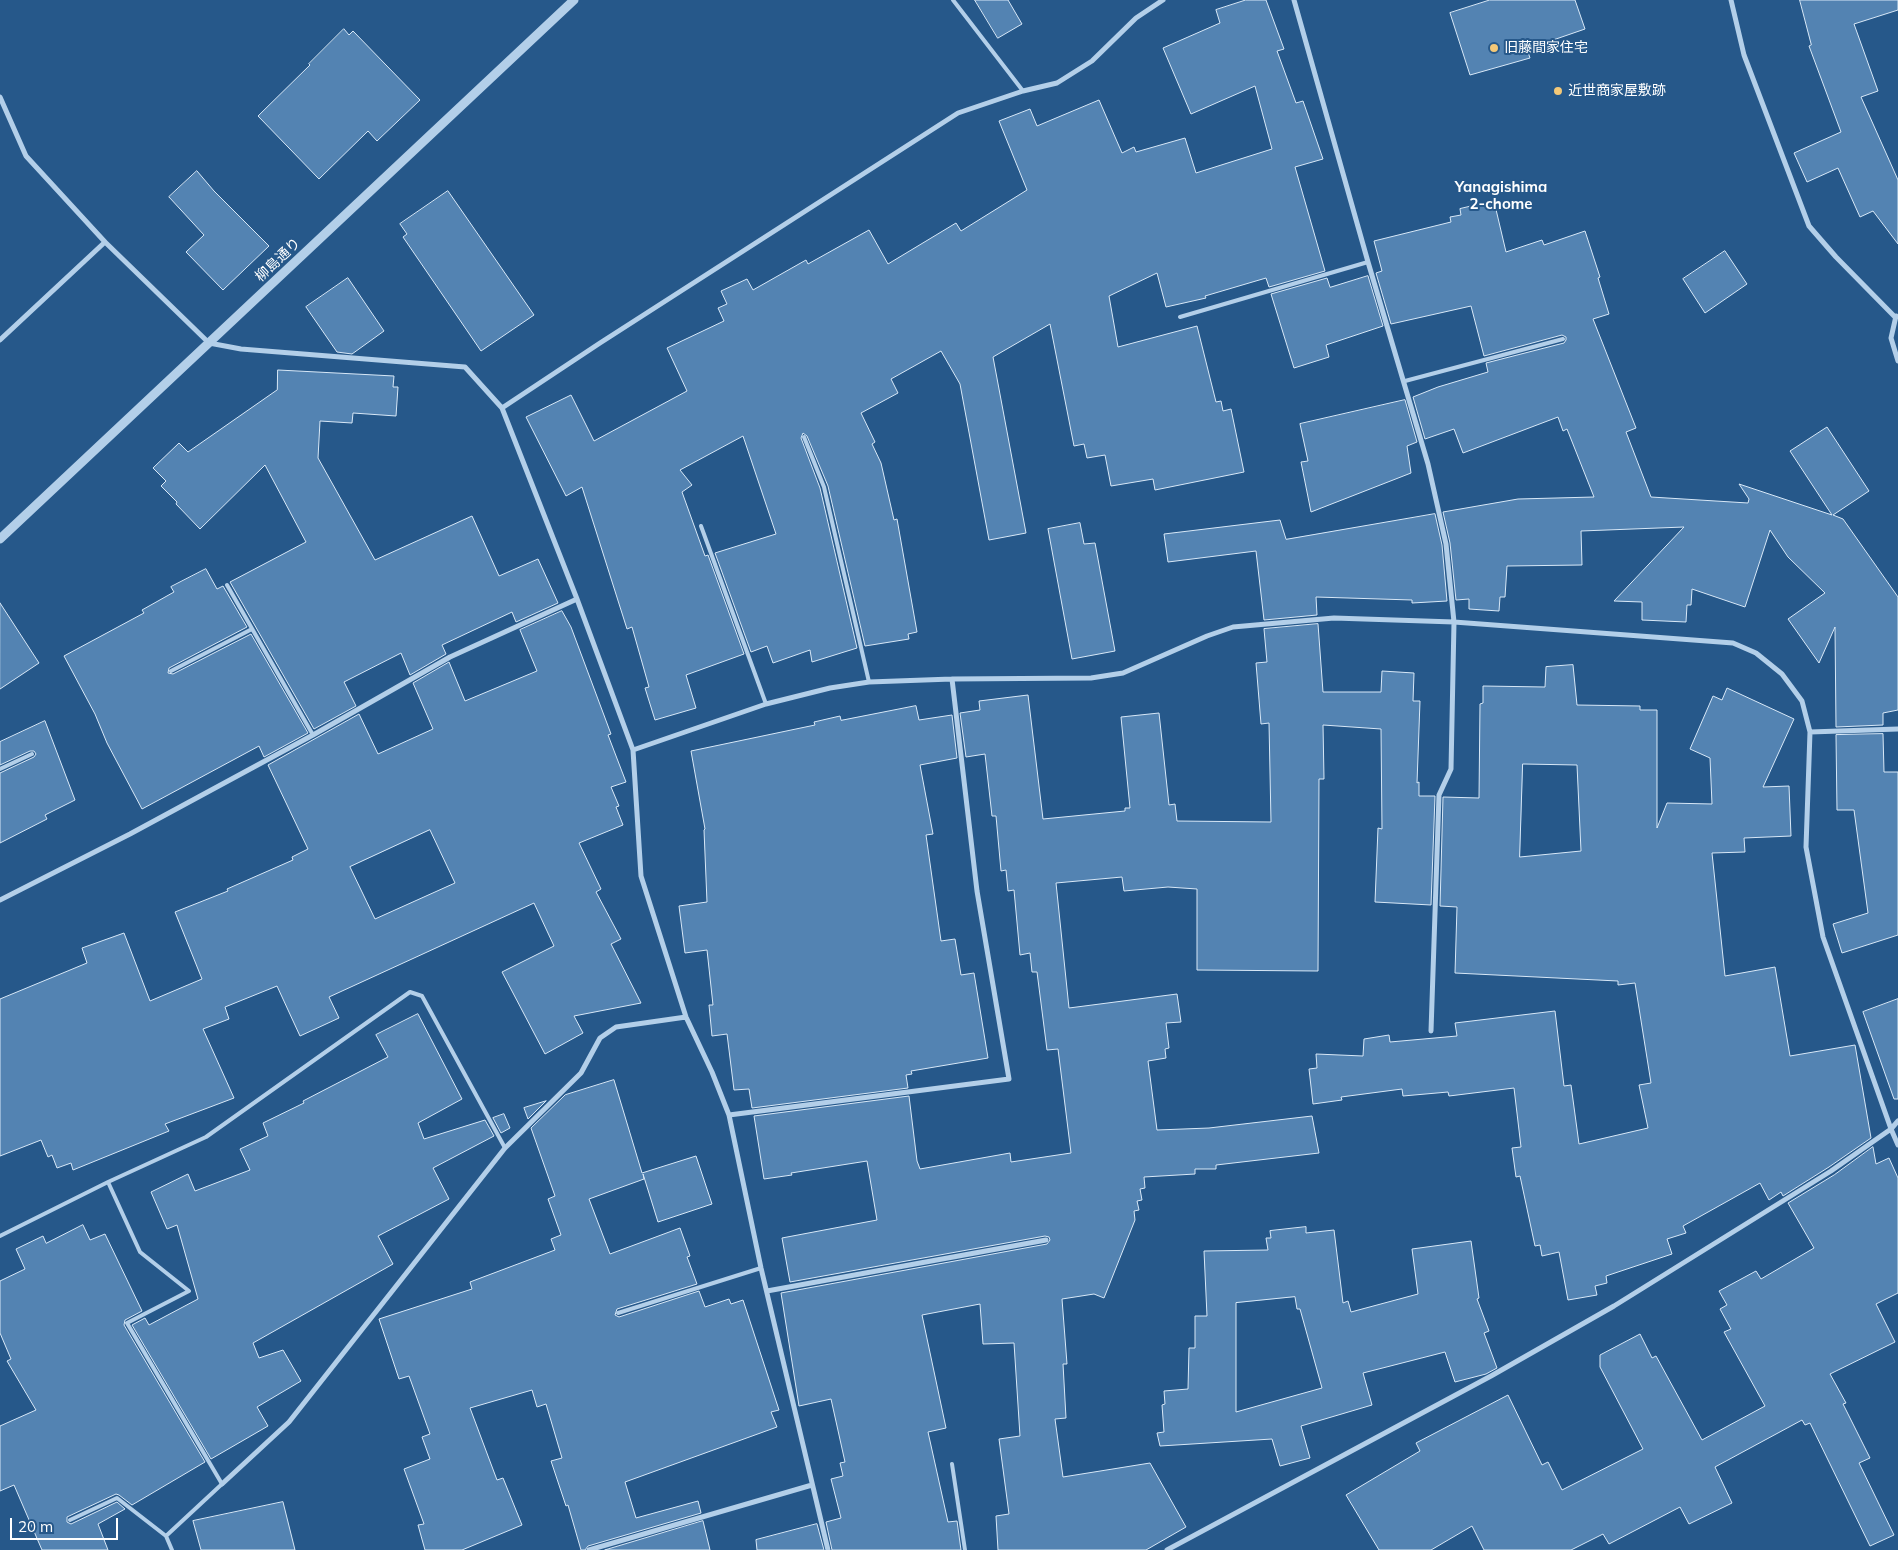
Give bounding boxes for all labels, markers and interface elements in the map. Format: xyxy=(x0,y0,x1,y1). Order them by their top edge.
place label: 旧藤間家住宅 xyxy=(1504,40,1588,56)
marker: 旧藤間家住宅 xyxy=(1488,42,1500,54)
place label: 近世商家屋敷跡 xyxy=(1568,83,1666,99)
marker: 近世商家屋敷跡 xyxy=(1552,85,1564,97)
district label: Yanagishima 2-chome xyxy=(1455,178,1547,213)
street label: 柳島通り xyxy=(252,235,304,285)
scale bar xyxy=(12,1508,120,1540)
text: 20 m xyxy=(18,1517,53,1536)

